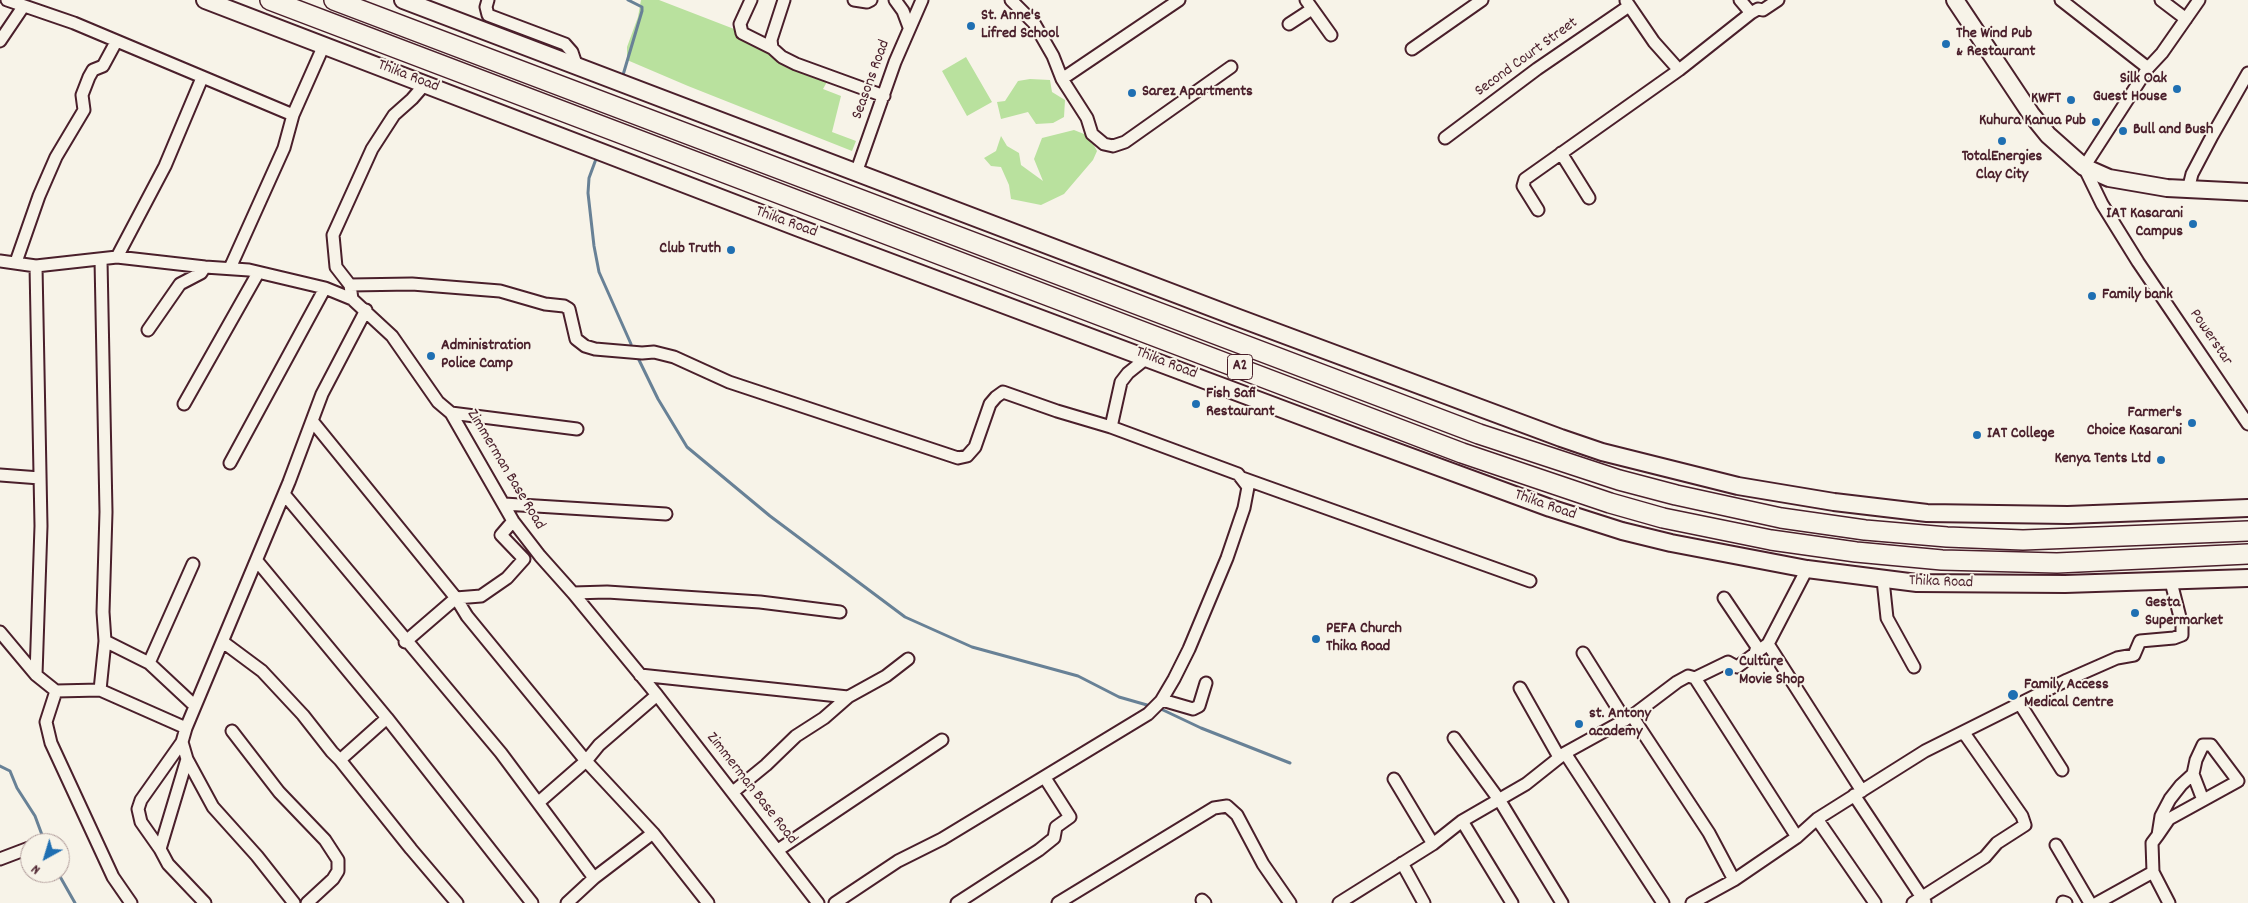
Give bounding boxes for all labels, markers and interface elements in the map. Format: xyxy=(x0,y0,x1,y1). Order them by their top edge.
place label: St. Anne's Lifred School xyxy=(981,7,1059,45)
street label: Second Court Street xyxy=(1472,14,1582,102)
marker: St. Anne's Lifred School xyxy=(965,20,977,32)
place label: The Wind Pub & Restaurant xyxy=(1956,25,2035,63)
street label: Seasons Road xyxy=(849,38,895,122)
marker: The Wind Pub & Restaurant xyxy=(1940,38,1952,50)
street label: Thika Road xyxy=(375,57,441,97)
place label: Silk Oak Guest House xyxy=(2093,70,2167,108)
place label: Sarez Apartments xyxy=(1142,83,1253,103)
marker: Silk Oak Guest House xyxy=(2171,83,2183,95)
marker: Sarez Apartments xyxy=(1126,87,1138,99)
place label: KWFT xyxy=(2031,90,2061,110)
marker: KWFT xyxy=(2065,94,2077,106)
place label: Kuhura Kanua Pub xyxy=(1979,112,2086,132)
marker: Kuhura Kanua Pub xyxy=(2090,116,2102,128)
place label: Bull and Bush xyxy=(2133,121,2213,141)
marker: Bull and Bush xyxy=(2117,125,2129,137)
marker: TotalEnergies Clay City xyxy=(1996,135,2008,147)
place label: TotalEnergies Clay City xyxy=(1962,148,2042,186)
street label: Thika Road xyxy=(753,203,819,243)
place label: IAT Kasarani Campus xyxy=(2106,205,2183,243)
marker: IAT Kasarani Campus xyxy=(2187,218,2199,230)
place label: Club Truth xyxy=(659,240,721,260)
marker: Club Truth xyxy=(725,244,737,256)
place label: Family bank xyxy=(2102,286,2173,306)
marker: Family bank xyxy=(2086,290,2098,302)
street label: Powerstar xyxy=(2184,306,2236,370)
place label: Administration Police Camp xyxy=(441,337,531,375)
street label: Thika Road xyxy=(1133,344,1199,384)
marker: Administration Police Camp xyxy=(425,350,437,362)
road number: A2 xyxy=(1228,354,1252,380)
place label: Fish Safi Restaurant xyxy=(1206,385,1275,423)
marker: Fish Safi Restaurant xyxy=(1190,398,1202,410)
place label: Farmer's Choice Kasarani xyxy=(2087,404,2182,442)
street label: Zimmerman Base Road xyxy=(462,406,548,534)
marker: Farmer's Choice Kasarani xyxy=(2186,417,2198,429)
place label: IAT College xyxy=(1987,425,2054,445)
marker: IAT College xyxy=(1971,429,1983,441)
place label: Kenya Tents Ltd xyxy=(2054,450,2151,470)
marker: Kenya Tents Ltd xyxy=(2155,454,2167,466)
street label: Thika Road xyxy=(1511,486,1579,526)
street label: Thika Road xyxy=(1909,572,1973,594)
place label: Gesta Supermarket xyxy=(2145,594,2223,632)
marker: Gesta Supermarket xyxy=(2129,607,2141,619)
place label: PEFA Church Thika Road xyxy=(1326,620,1402,658)
marker: PEFA Church Thika Road xyxy=(1310,633,1322,645)
place label: Culture Movie Shop xyxy=(1739,653,1805,691)
marker: Culture Movie Shop xyxy=(1723,666,1735,678)
place label: Family Access Medical Centre xyxy=(2024,676,2113,714)
marker: Family Access Medical Centre xyxy=(2006,688,2020,702)
place label: st. Antony academy xyxy=(1589,705,1651,743)
marker: st. Antony academy xyxy=(1573,718,1585,730)
street label: Zimmerman Base Road xyxy=(701,729,801,849)
north arrow xyxy=(20,833,70,883)
text: N xyxy=(27,859,45,879)

